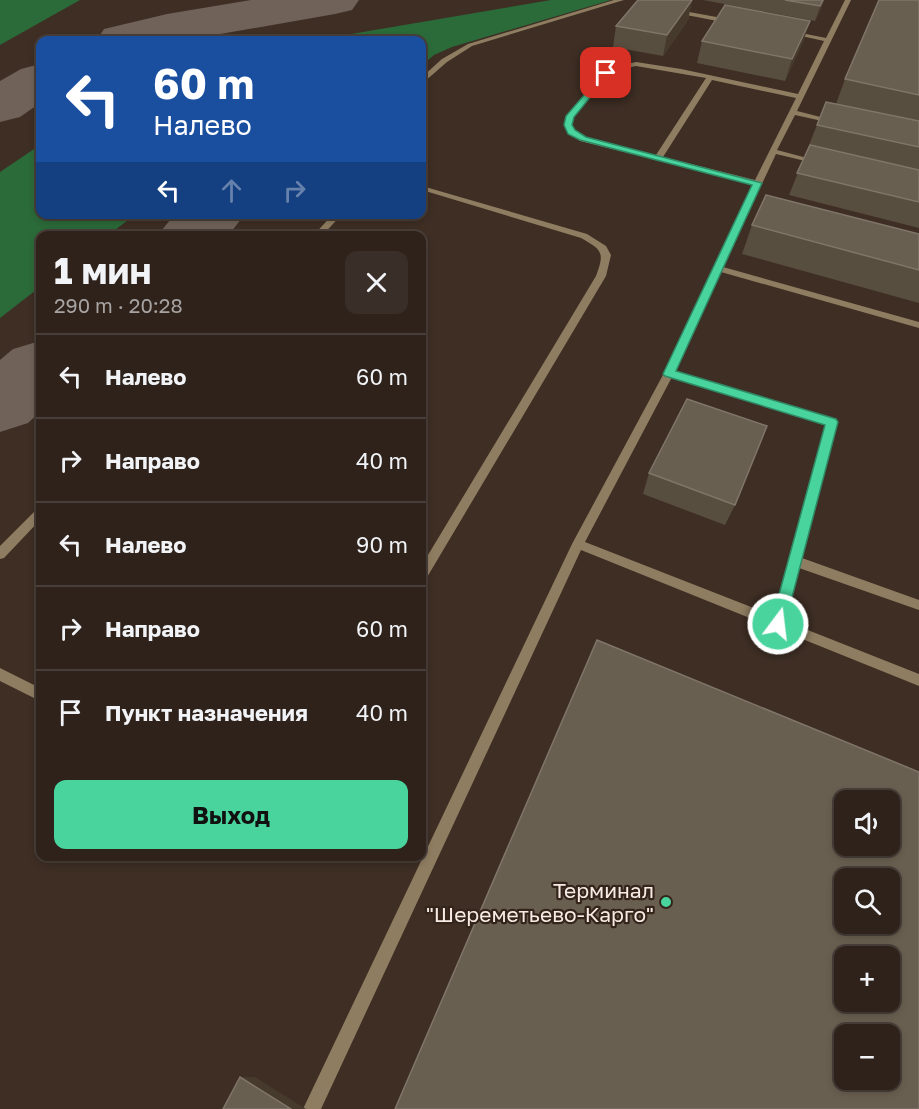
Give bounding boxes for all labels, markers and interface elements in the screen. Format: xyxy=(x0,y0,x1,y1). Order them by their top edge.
pin xyxy=(580,47,631,98)
icon: arrive xyxy=(589,56,622,89)
text: 60 m xyxy=(153,58,254,108)
icon: left xyxy=(54,60,132,138)
text: Налево xyxy=(153,109,252,141)
icon: left xyxy=(152,174,185,207)
icon: ahead xyxy=(215,174,248,207)
icon: right xyxy=(278,174,311,207)
text: 1 мин xyxy=(54,249,151,292)
button: close xyxy=(345,251,408,314)
text: 290 m · 20:28 xyxy=(54,293,183,317)
icon: left xyxy=(54,360,87,393)
text: Налево xyxy=(105,363,187,390)
text: 60 m xyxy=(356,363,408,390)
icon: right xyxy=(54,444,87,477)
text: Направо xyxy=(105,447,200,474)
text: 40 m xyxy=(356,447,408,474)
icon: left xyxy=(54,528,87,561)
text: Налево xyxy=(105,531,187,558)
text: 90 m xyxy=(356,531,408,558)
position arrow xyxy=(746,592,810,656)
icon: right xyxy=(54,612,87,645)
text: Направо xyxy=(105,615,200,642)
text: 60 m xyxy=(356,615,408,642)
icon: arrive xyxy=(54,696,87,729)
text: Пункт назначения xyxy=(105,699,308,726)
text: 40 m xyxy=(356,699,408,726)
button: Выход xyxy=(54,780,408,849)
map controls xyxy=(834,790,900,1090)
button: sound xyxy=(834,790,900,856)
button: search xyxy=(834,868,900,934)
place label: Терминал "Шереметьево-Карго" xyxy=(426,877,654,927)
marker: Терминал "Шереметьево-Карго" xyxy=(659,895,673,909)
button: + xyxy=(834,946,900,1012)
button: − xyxy=(834,1024,900,1090)

